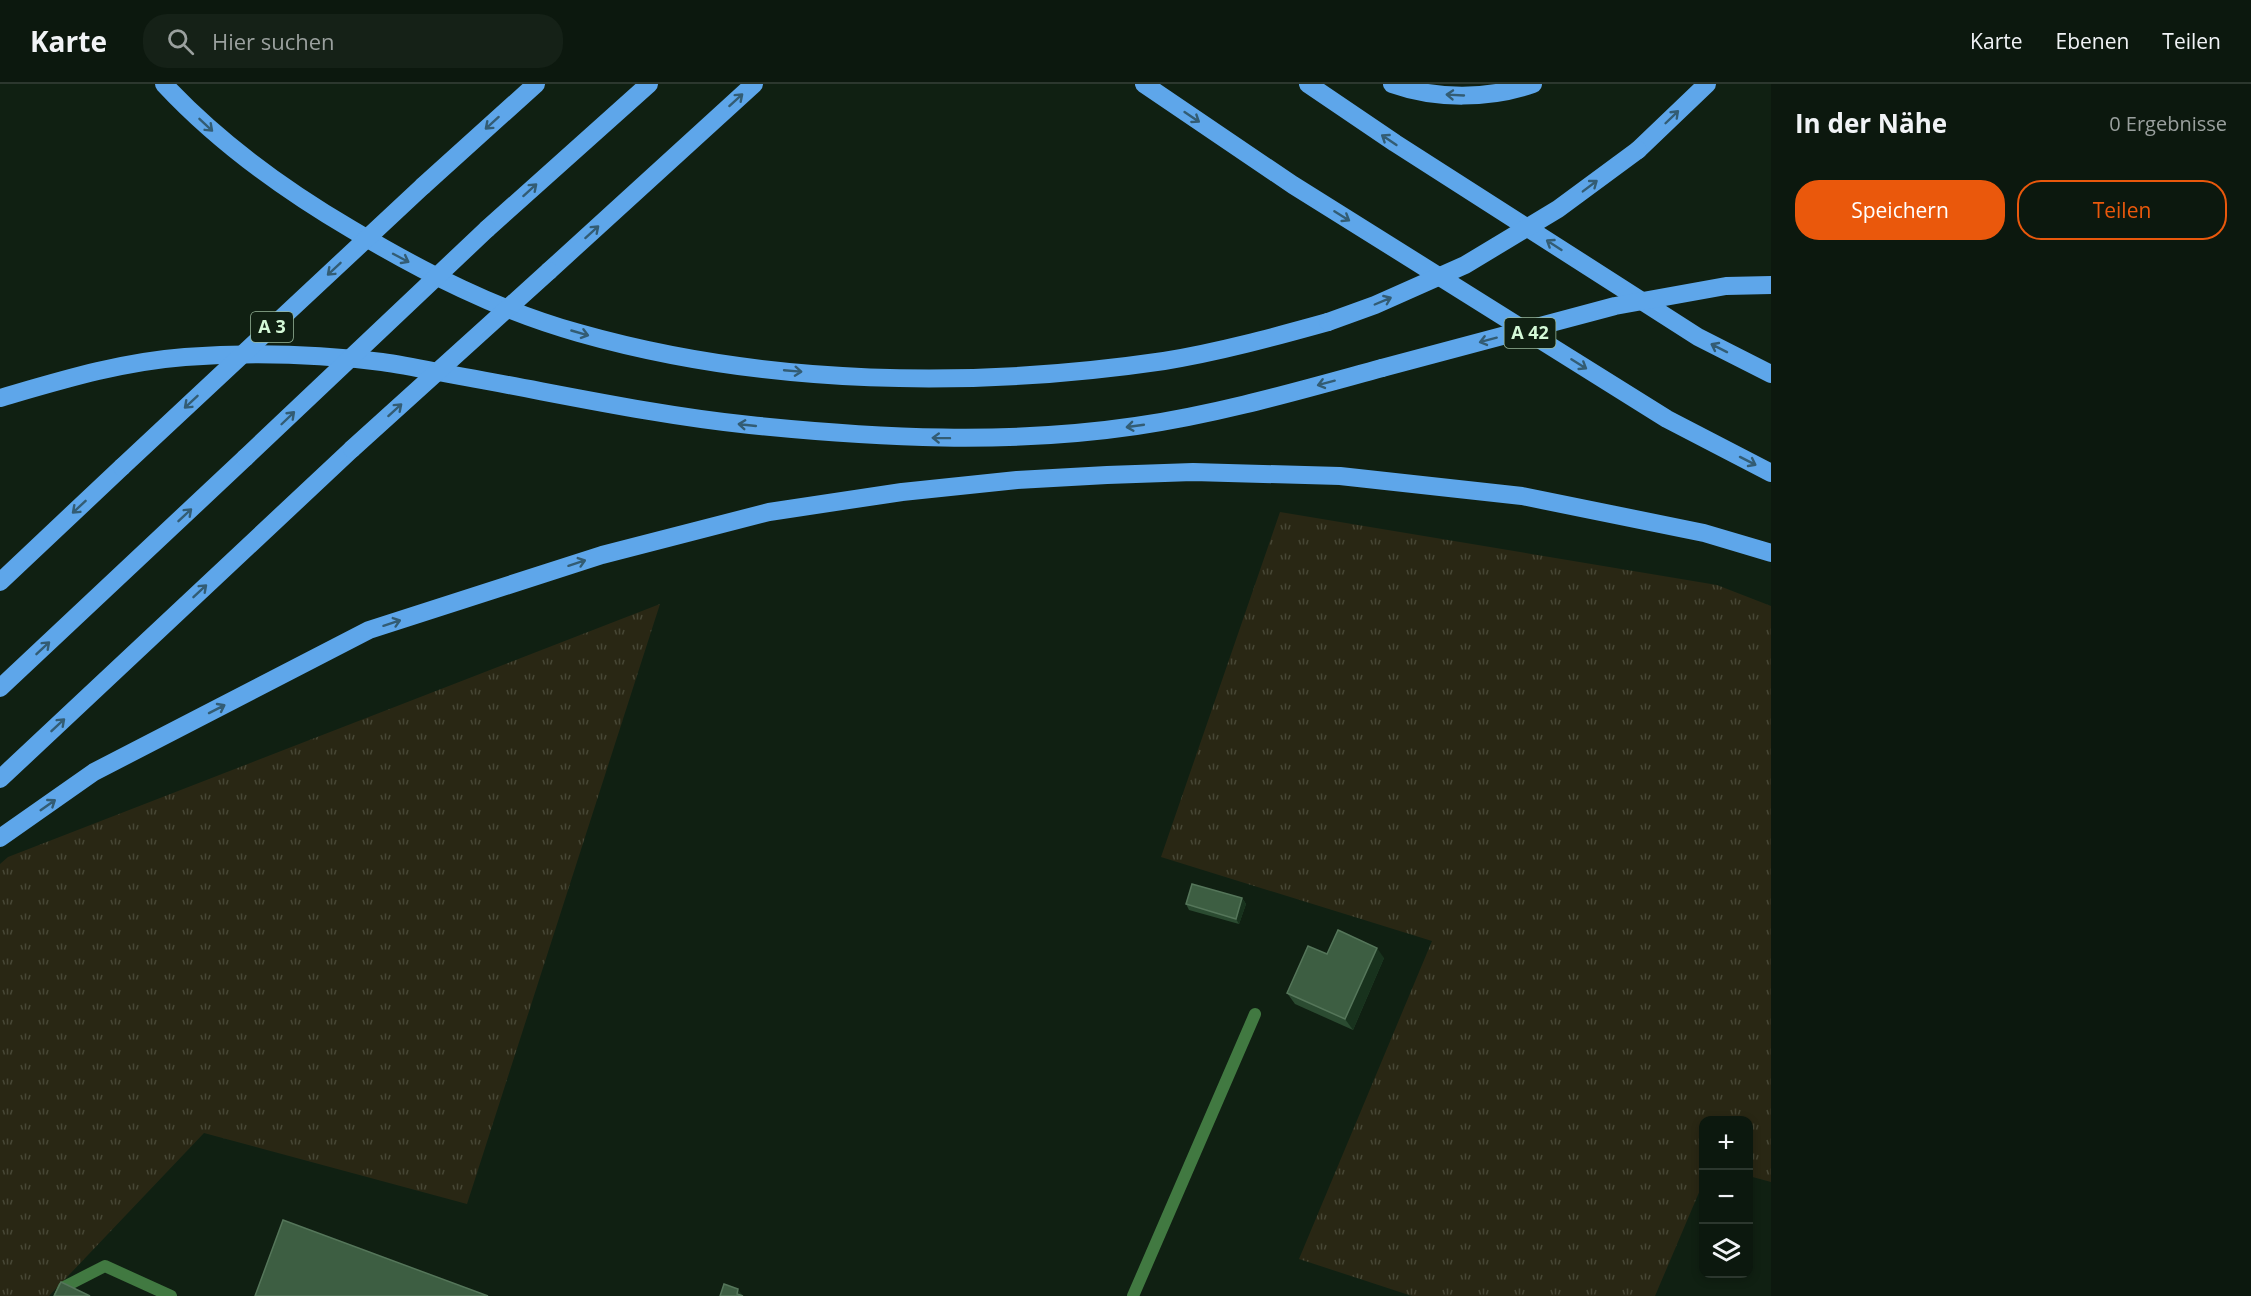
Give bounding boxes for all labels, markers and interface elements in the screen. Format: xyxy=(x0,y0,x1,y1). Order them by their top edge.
search box xyxy=(143,14,563,68)
text: Karte xyxy=(30,22,107,60)
icon: search xyxy=(164,25,197,58)
text: Hier suchen xyxy=(212,26,335,56)
text: Karte xyxy=(1970,27,2023,55)
text: Ebenen xyxy=(2056,27,2129,55)
text: Teilen xyxy=(2162,27,2221,55)
one-way arrow xyxy=(1446,90,1466,101)
one-way arrow xyxy=(729,93,744,107)
text: In der Nähe xyxy=(1795,105,1947,141)
one-way arrow xyxy=(1665,110,1680,124)
text: 0 Ergebnisse xyxy=(2109,110,2227,137)
one-way arrow xyxy=(1184,111,1200,123)
one-way arrow xyxy=(485,116,500,130)
one-way arrow xyxy=(198,118,213,132)
one-way arrow xyxy=(1381,133,1398,146)
one-way arrow xyxy=(1581,180,1597,192)
button: Speichern xyxy=(1795,180,2005,240)
button: Teilen xyxy=(2017,180,2227,240)
one-way arrow xyxy=(523,183,538,197)
one-way arrow xyxy=(1333,210,1350,222)
one-way arrow xyxy=(585,225,600,239)
one-way arrow xyxy=(1545,238,1562,251)
one-way arrow xyxy=(392,252,409,264)
one-way arrow xyxy=(327,262,342,276)
one-way arrow xyxy=(1373,295,1392,306)
road number: A 3 xyxy=(251,312,293,342)
road number: A 42 xyxy=(1504,318,1556,348)
one-way arrow xyxy=(570,328,589,339)
one-way arrow xyxy=(1479,335,1498,346)
one-way arrow xyxy=(1710,341,1728,353)
one-way arrow xyxy=(1570,358,1587,370)
one-way arrow xyxy=(782,366,802,377)
one-way arrow xyxy=(1316,378,1335,390)
one-way arrow xyxy=(184,395,199,409)
one-way arrow xyxy=(387,403,402,417)
one-way arrow xyxy=(280,411,295,425)
one-way arrow xyxy=(737,419,757,430)
one-way arrow xyxy=(1126,420,1146,431)
one-way arrow xyxy=(932,432,952,444)
one-way arrow xyxy=(1739,455,1756,467)
one-way arrow xyxy=(72,500,87,514)
one-way arrow xyxy=(177,508,192,522)
one-way arrow xyxy=(567,556,586,567)
one-way arrow xyxy=(193,584,208,598)
one-way arrow xyxy=(382,616,401,627)
one-way arrow xyxy=(35,641,50,656)
one-way arrow xyxy=(208,702,226,714)
one-way arrow xyxy=(50,718,65,732)
one-way arrow xyxy=(39,799,55,811)
map controls xyxy=(1699,1116,1753,1278)
button: + xyxy=(1699,1116,1753,1170)
button: − xyxy=(1699,1170,1753,1224)
button: layers xyxy=(1699,1224,1753,1278)

